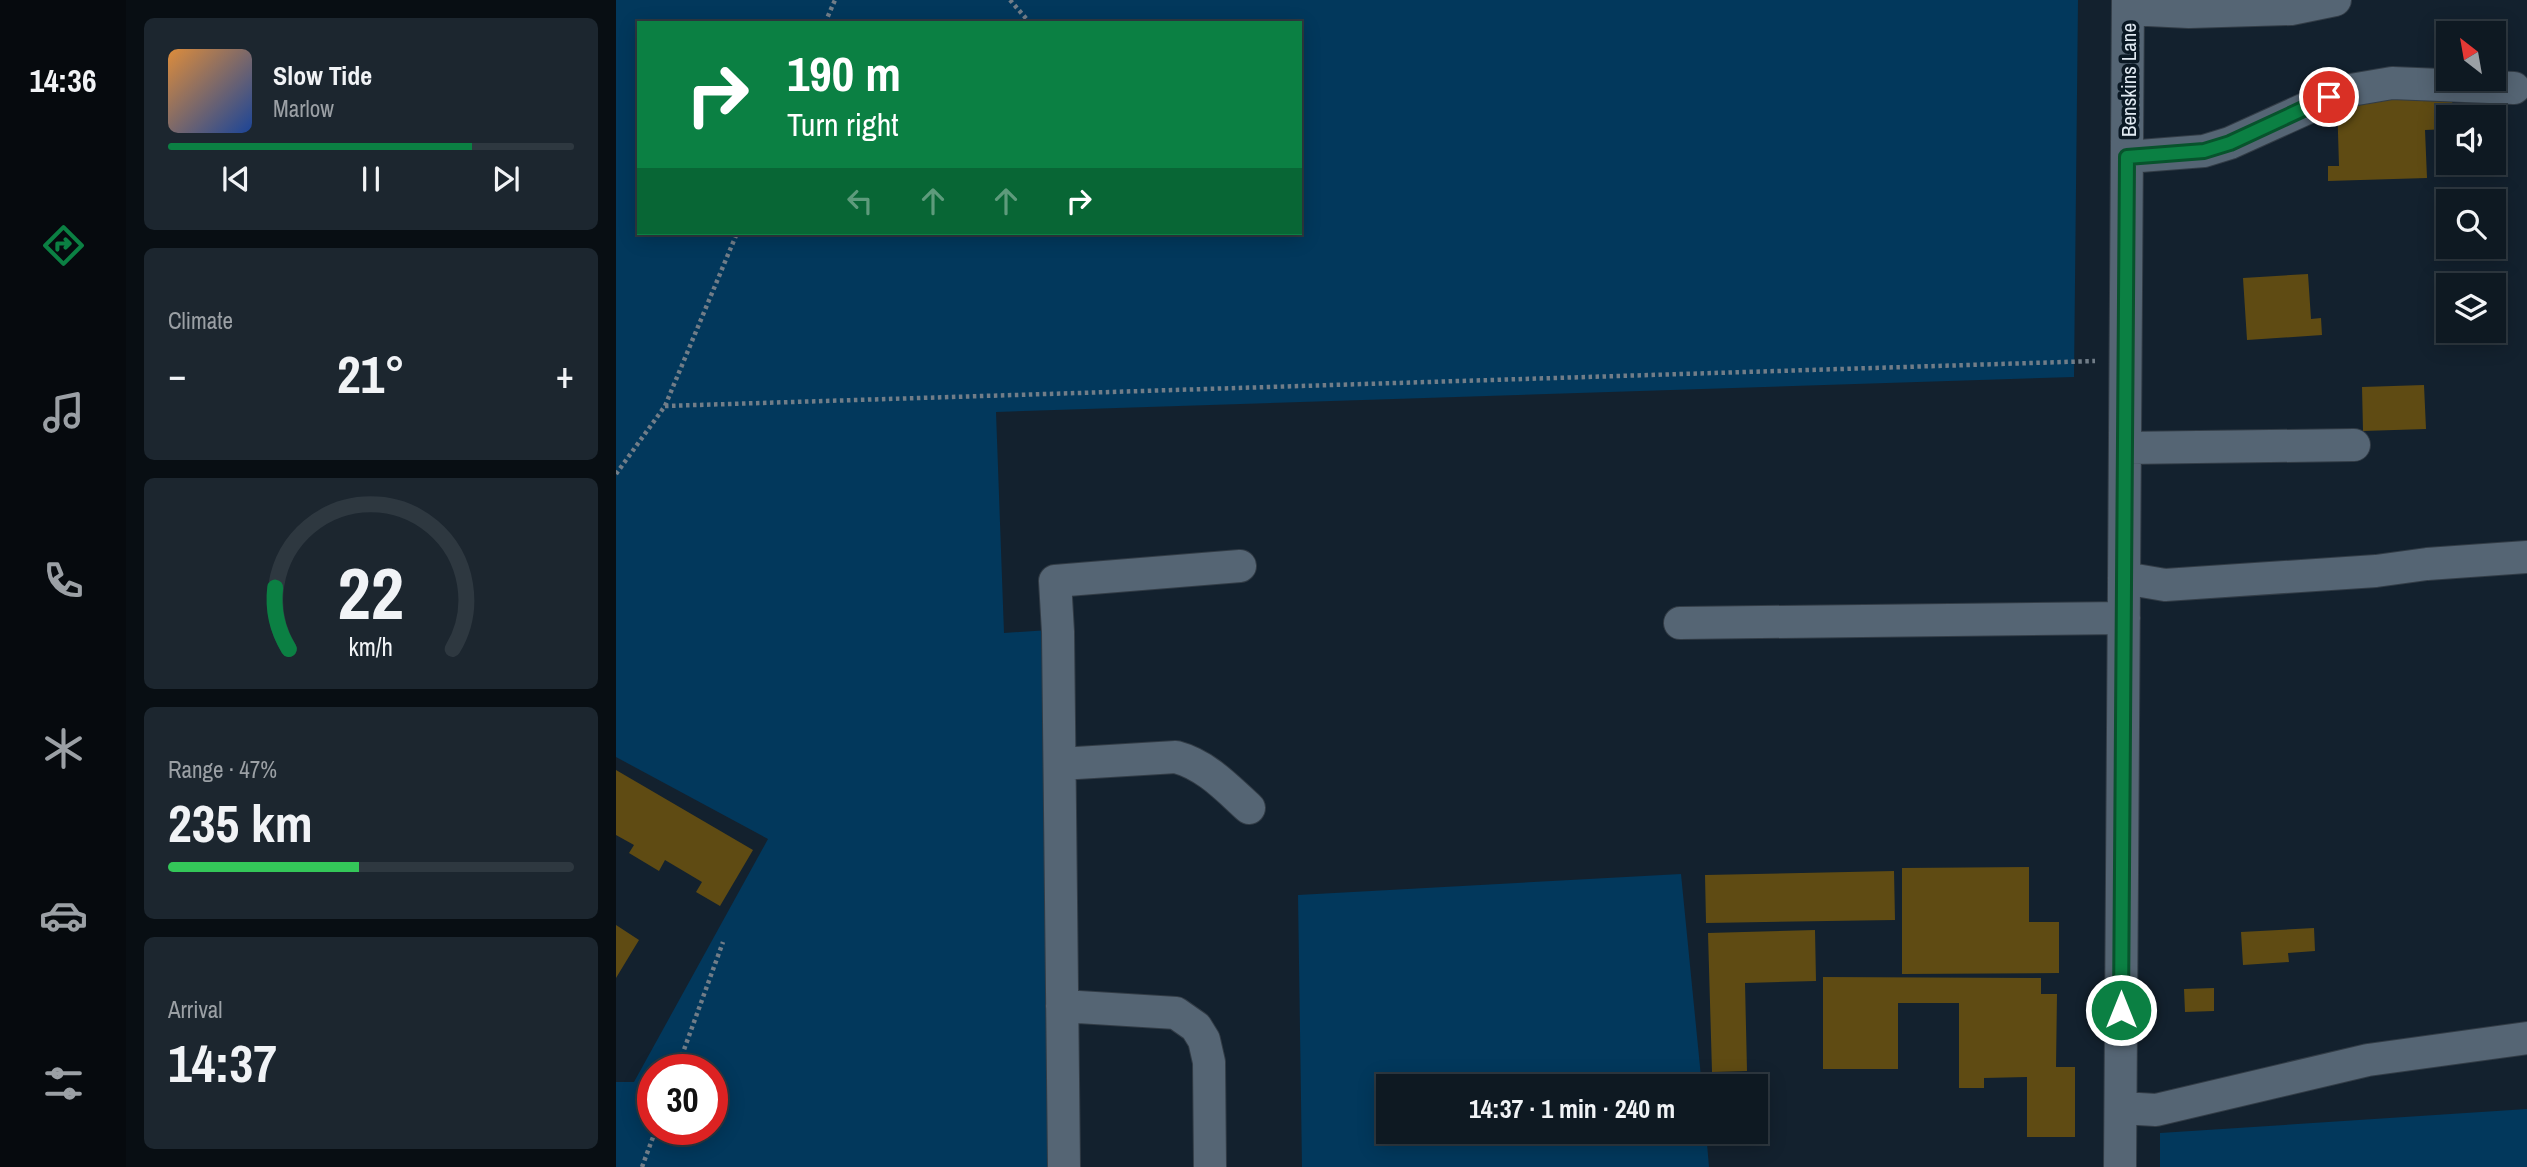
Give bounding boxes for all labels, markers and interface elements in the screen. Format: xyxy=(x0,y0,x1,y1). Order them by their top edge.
north arrow xyxy=(2436,21,2506,91)
map controls xyxy=(2436,21,2506,343)
street label: Benskins Lane xyxy=(2114,23,2143,137)
text: 190 m xyxy=(787,40,901,106)
icon: right xyxy=(672,49,763,140)
text: Slow Tide xyxy=(273,58,372,93)
text: 14:36 xyxy=(29,59,97,102)
pin xyxy=(2299,67,2359,127)
icon: arrive xyxy=(2310,78,2348,116)
text: Marlow xyxy=(273,93,334,124)
text: Turn right xyxy=(787,103,899,146)
button: sound xyxy=(2436,105,2506,175)
icon: previous xyxy=(217,160,255,198)
icon: pause xyxy=(352,160,390,198)
icon: next xyxy=(487,160,525,198)
icon: left xyxy=(841,182,879,220)
icon: ahead xyxy=(914,182,952,220)
icon: ahead xyxy=(987,182,1025,220)
icon: right xyxy=(1060,182,1098,220)
button: search xyxy=(2436,189,2506,259)
icon: directions xyxy=(39,221,88,270)
button: layers xyxy=(2436,273,2506,343)
text: Climate xyxy=(168,305,233,336)
text: 21° xyxy=(337,339,405,409)
text: − xyxy=(168,349,186,400)
text: + xyxy=(556,349,574,400)
icon: music xyxy=(39,388,88,437)
text: 22 xyxy=(338,545,404,643)
icon: phone xyxy=(39,556,88,605)
text: km/h xyxy=(349,630,393,664)
icon: climate xyxy=(39,724,88,773)
text: Range · 47% xyxy=(168,754,277,785)
text: 235 km xyxy=(168,788,313,858)
icon: car xyxy=(39,891,88,940)
position arrow xyxy=(2084,973,2158,1047)
text: Arrival xyxy=(168,994,223,1025)
text: 14:37 xyxy=(168,1028,277,1098)
speed limit sign: 30 xyxy=(637,1054,728,1145)
icon: filters xyxy=(39,1059,88,1108)
text: 14:37 · 1 min · 240 m xyxy=(1469,1091,1675,1126)

